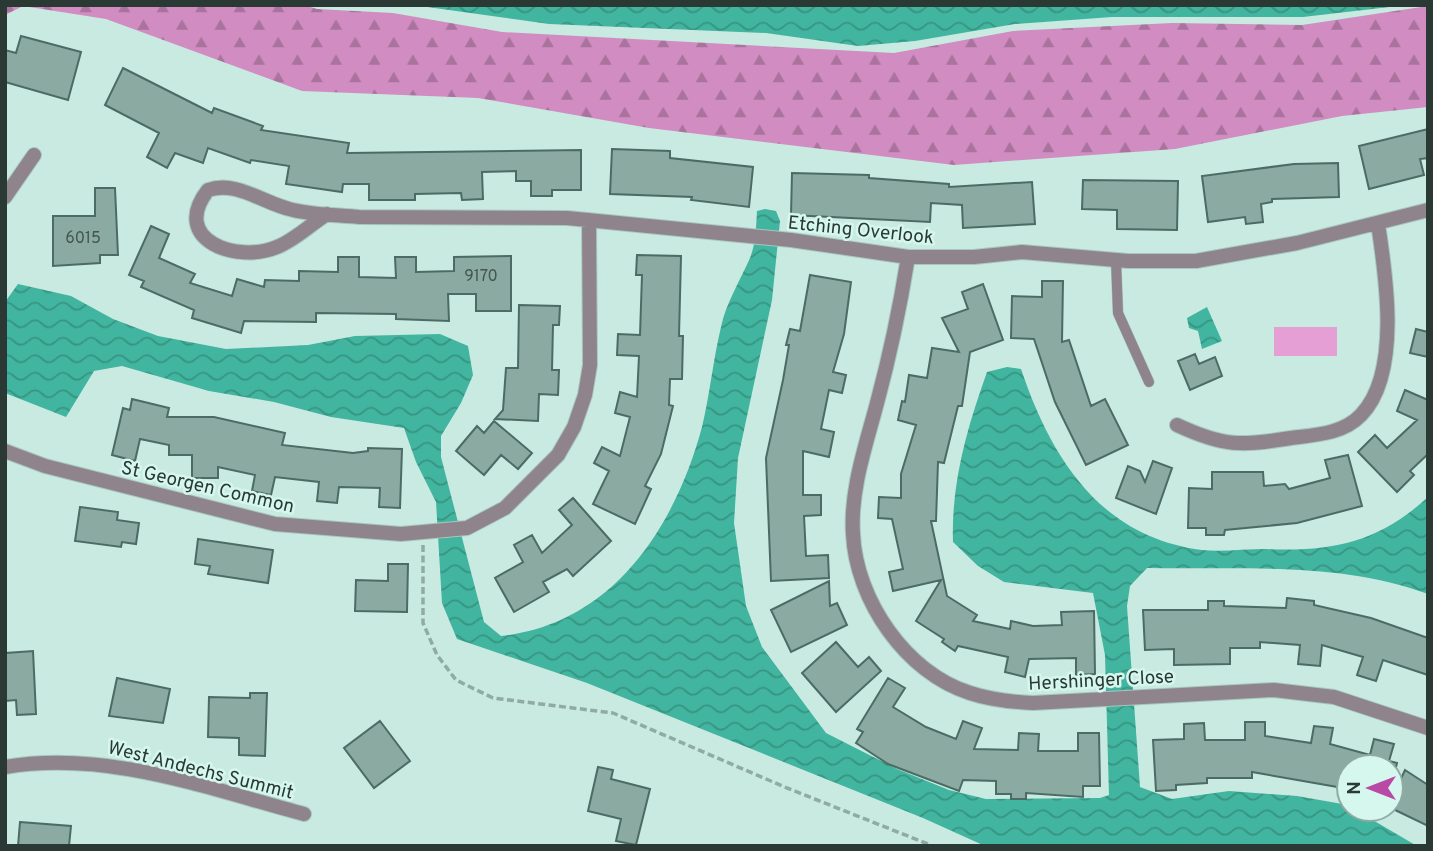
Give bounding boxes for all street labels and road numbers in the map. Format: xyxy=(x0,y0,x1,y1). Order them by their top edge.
street label: Etching Overlook xyxy=(786,211,935,251)
street label: St Georgen Common xyxy=(119,456,296,520)
street label: Hershinger Close xyxy=(1028,665,1175,697)
street label: West Andechs Summit xyxy=(105,736,296,806)

